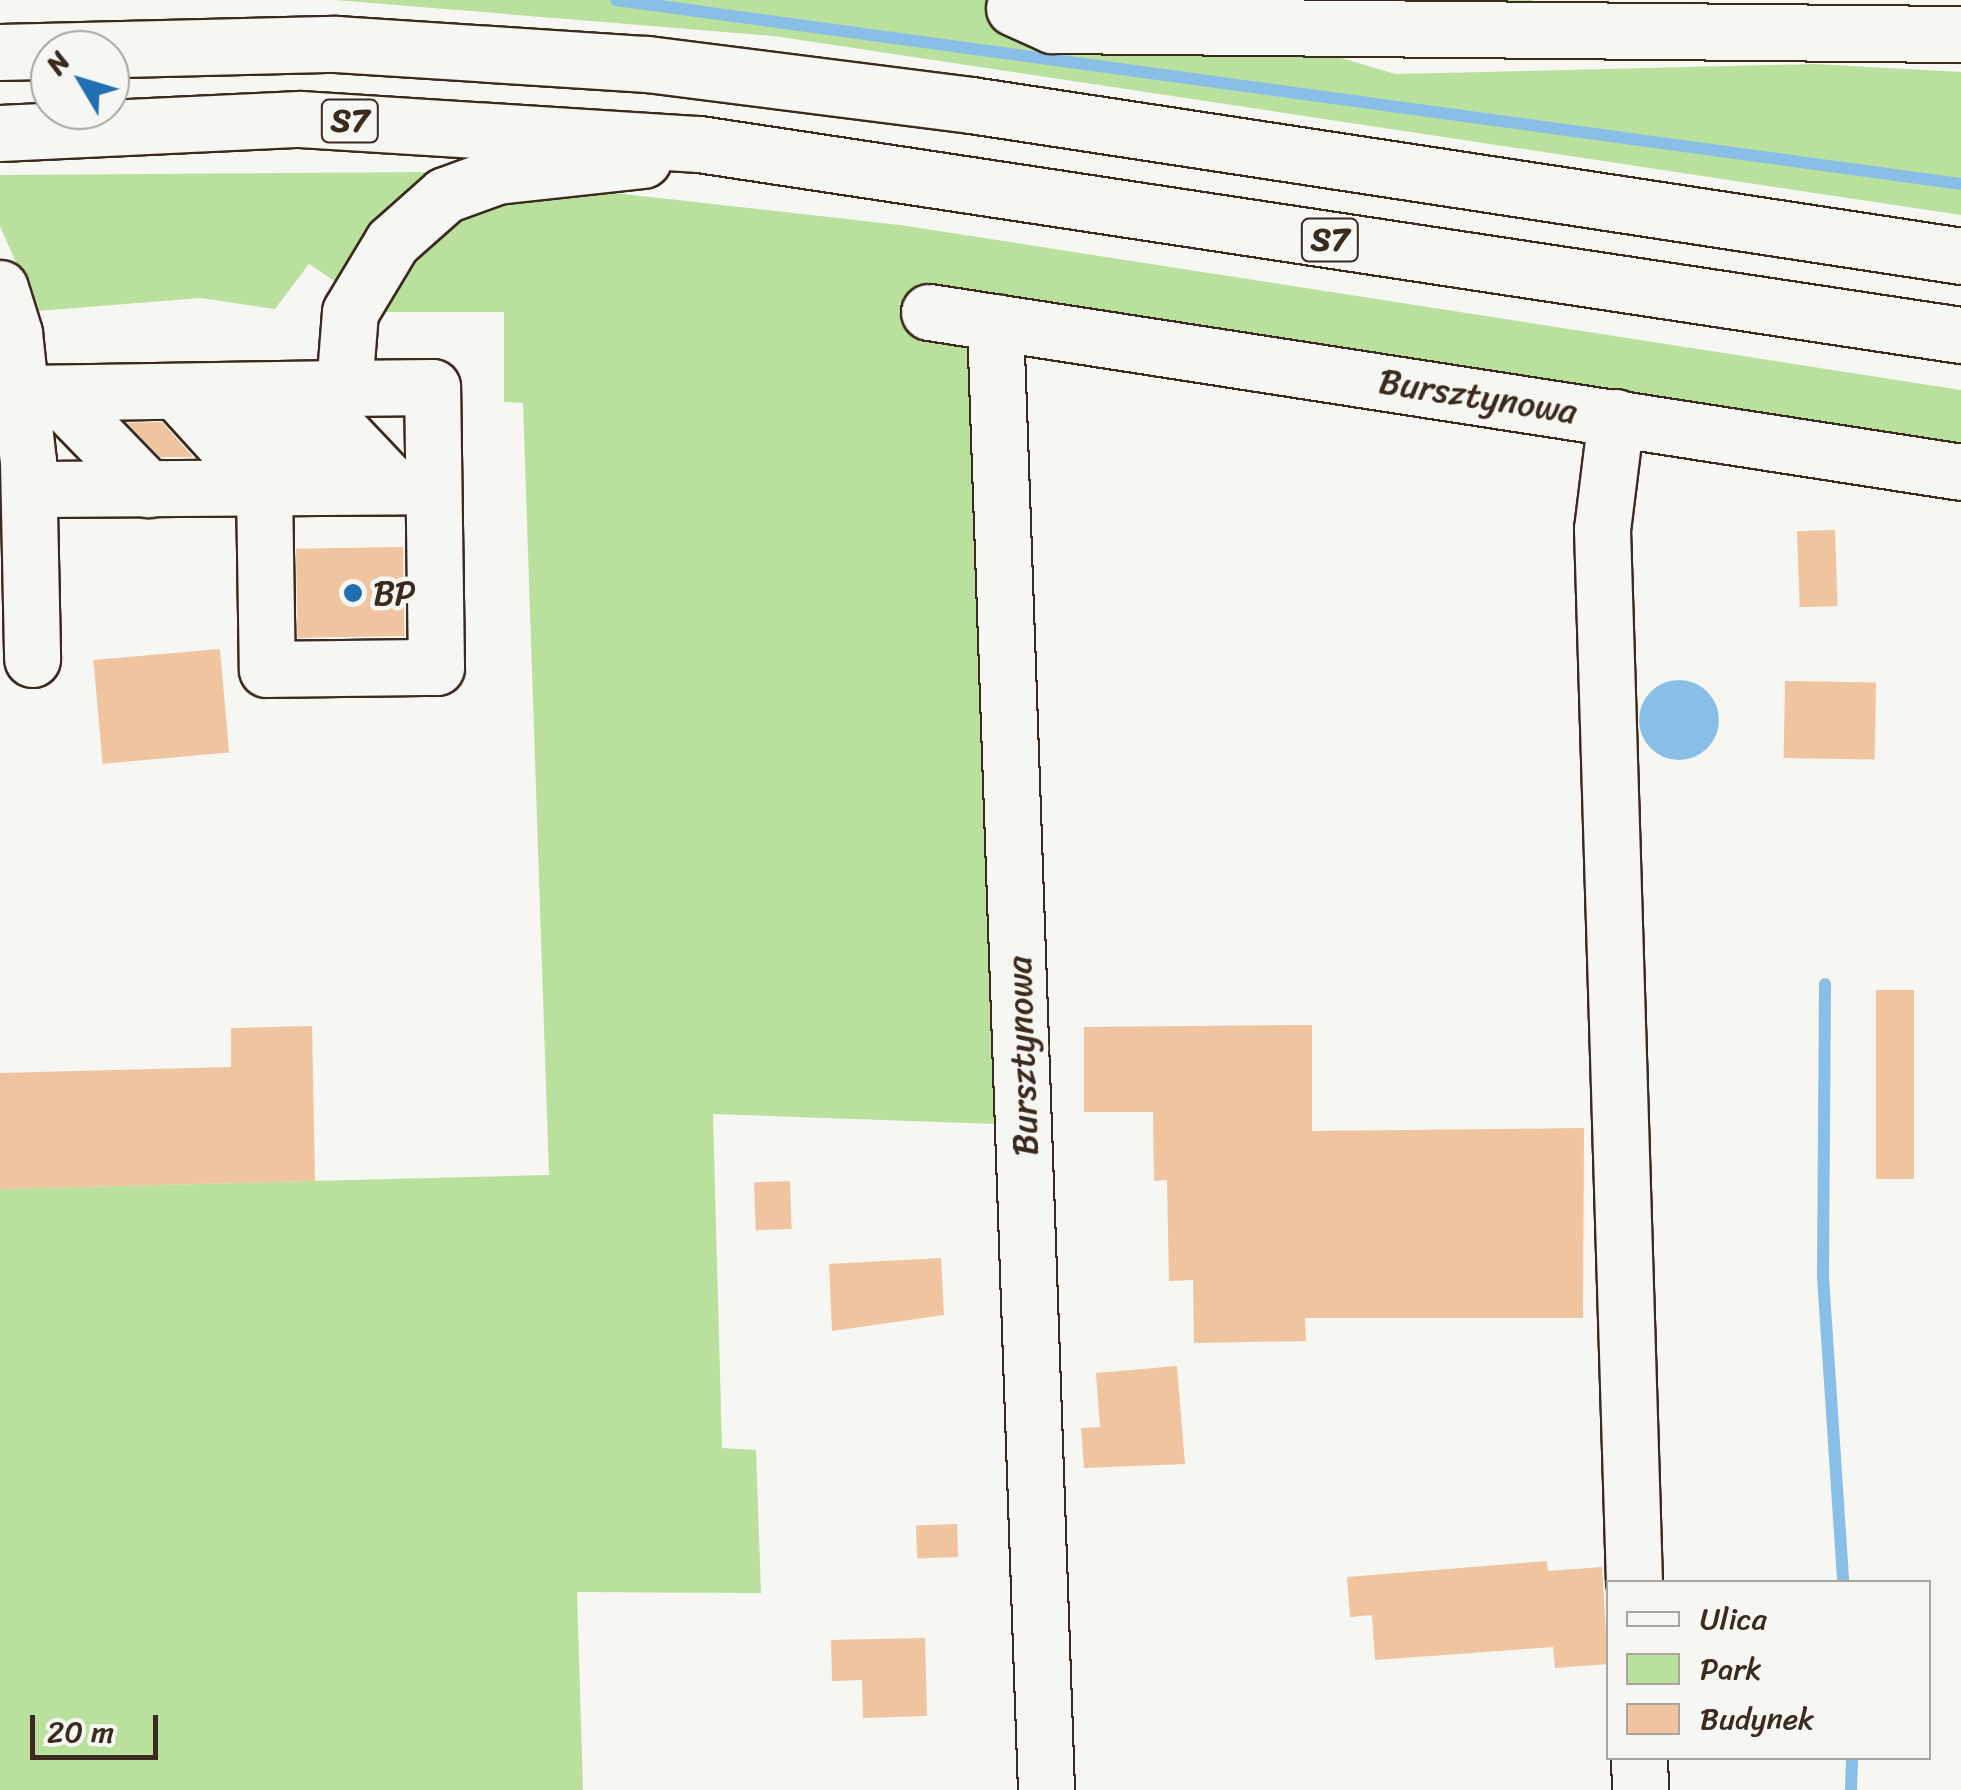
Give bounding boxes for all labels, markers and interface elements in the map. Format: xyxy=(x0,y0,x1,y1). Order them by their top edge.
north arrow xyxy=(30,30,130,130)
text: N xyxy=(32,40,83,85)
road number: S7 xyxy=(320,94,380,148)
road number: S7 xyxy=(1300,213,1360,267)
street label: Bursztynowa xyxy=(1376,360,1580,432)
place label: BP xyxy=(373,572,416,614)
marker: BP xyxy=(342,582,364,604)
street label: Bursztynowa xyxy=(998,955,1046,1157)
legend xyxy=(1606,1580,1931,1760)
text: Ulica xyxy=(1700,1592,1767,1646)
text: Park xyxy=(1700,1642,1762,1696)
text: Budynek xyxy=(1700,1692,1814,1746)
scale bar xyxy=(35,1695,162,1757)
text: 20 m xyxy=(47,1705,114,1759)

